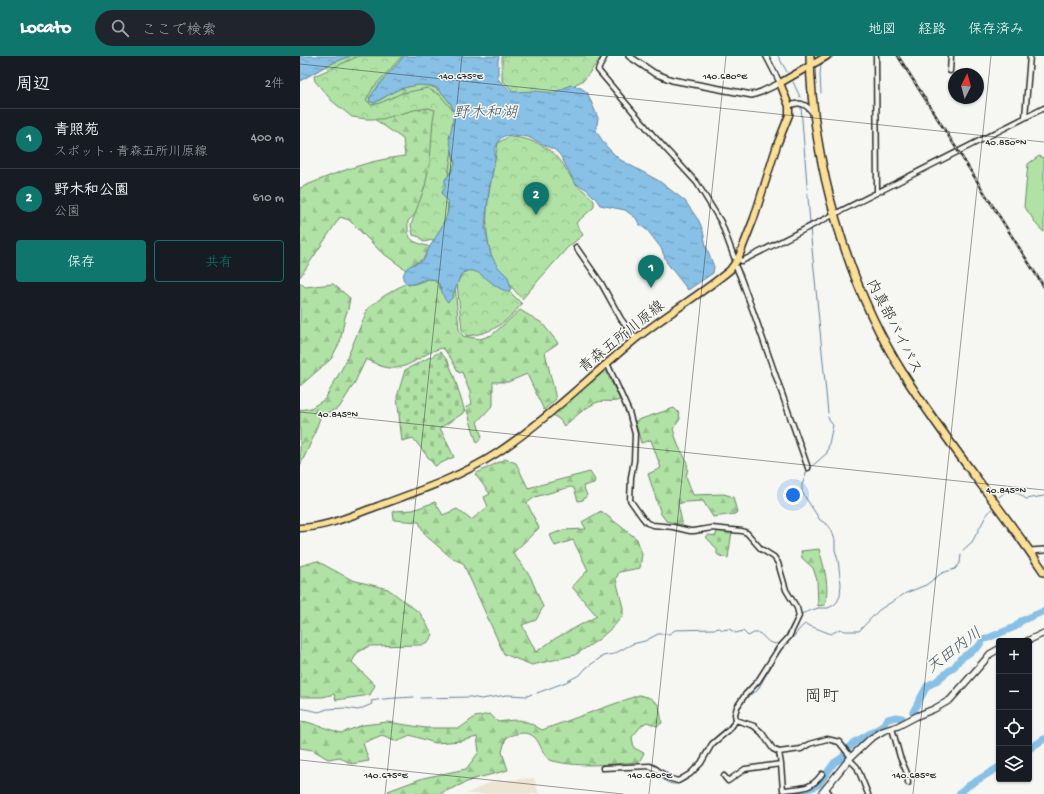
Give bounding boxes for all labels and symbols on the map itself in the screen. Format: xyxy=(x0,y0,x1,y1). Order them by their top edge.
north arrow xyxy=(948,68,984,104)
text: 140.675°E xyxy=(438,71,484,83)
text: 140.680°E xyxy=(702,71,748,83)
water label: 野木和湖 xyxy=(453,104,519,124)
text: 40.850°N xyxy=(986,137,1027,149)
pin: 2 xyxy=(523,182,549,215)
pin: 1 xyxy=(638,255,664,288)
street label: 内真部バイパス xyxy=(861,276,926,378)
street label: 青森五所川原線 xyxy=(575,297,669,378)
text: 40.845°N xyxy=(318,409,358,421)
your location xyxy=(783,485,803,505)
text: 40.845°N xyxy=(986,485,1026,497)
water label: 天田内川 xyxy=(923,624,986,679)
district label: 岡町 xyxy=(805,688,839,708)
text: 140.675°E xyxy=(363,770,409,782)
text: 140.680°E xyxy=(627,770,673,782)
text: 140.685°E xyxy=(891,770,937,782)

